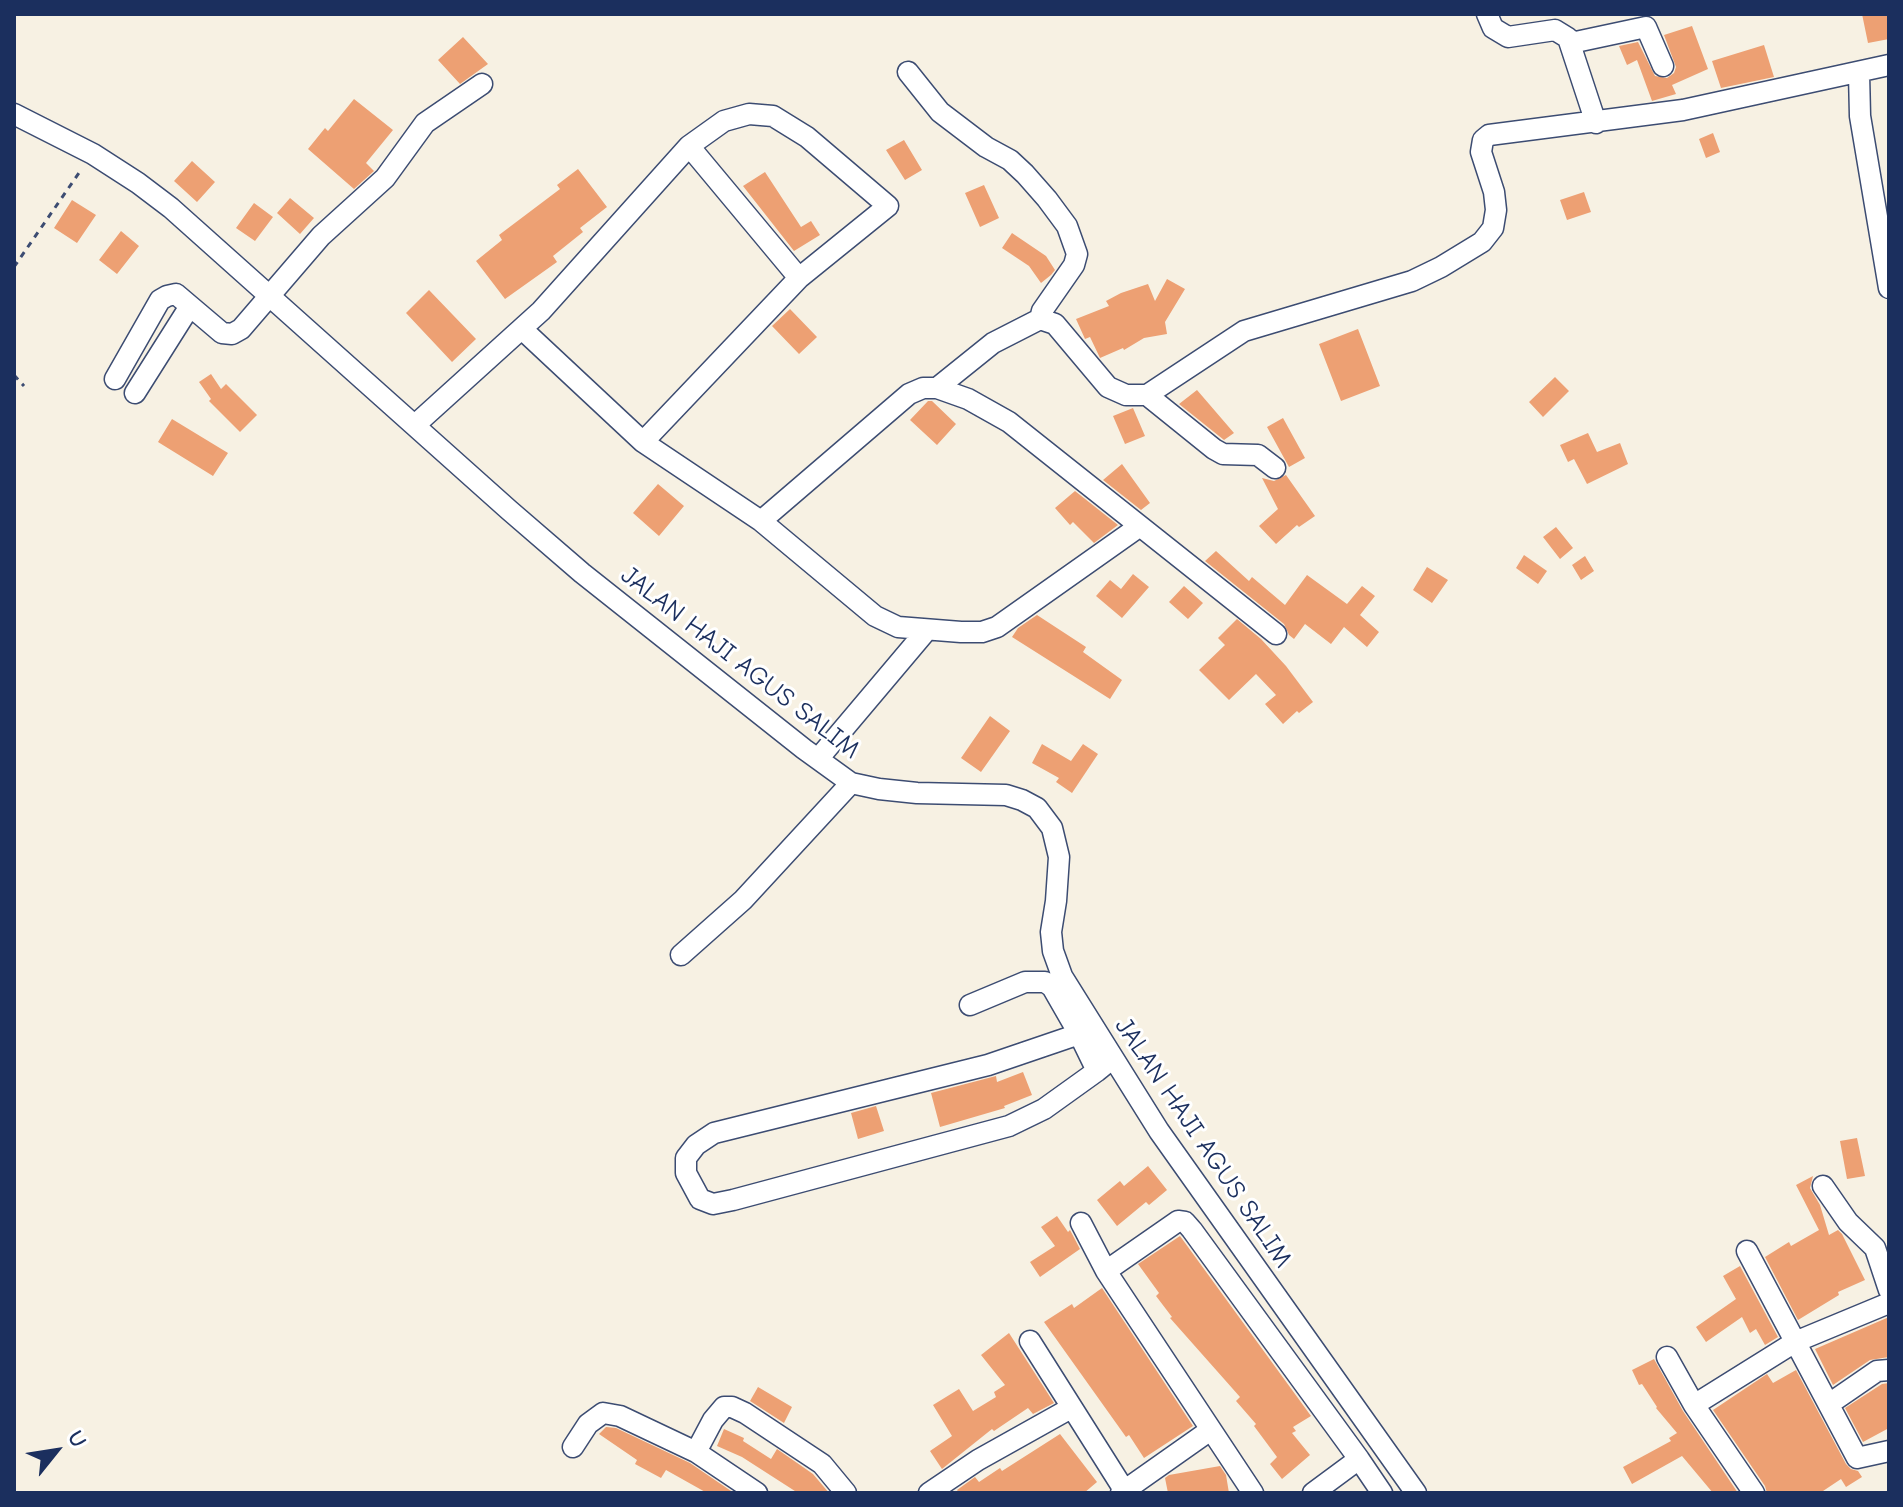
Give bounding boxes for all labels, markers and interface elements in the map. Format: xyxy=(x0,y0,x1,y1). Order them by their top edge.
street label: JALAN HAJI AGUS SALIM xyxy=(614,560,866,766)
street label: JALAN HAJI AGUS SALIM xyxy=(1108,1012,1298,1274)
north arrow xyxy=(16,1411,96,1491)
text: U xyxy=(62,1426,92,1452)

